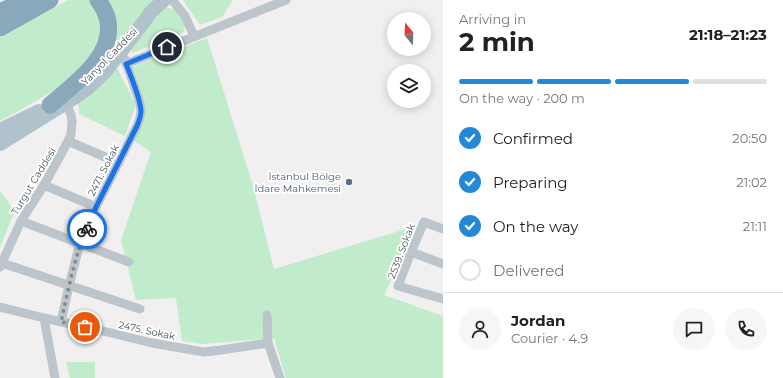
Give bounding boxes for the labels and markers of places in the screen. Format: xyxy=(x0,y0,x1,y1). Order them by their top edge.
pin xyxy=(150,30,184,64)
place label: İstanbul Bölge İdare Mahkemesi xyxy=(255,170,341,195)
marker: İstanbul Bölge İdare Mahkemesi xyxy=(344,177,354,187)
pin xyxy=(68,310,102,344)

